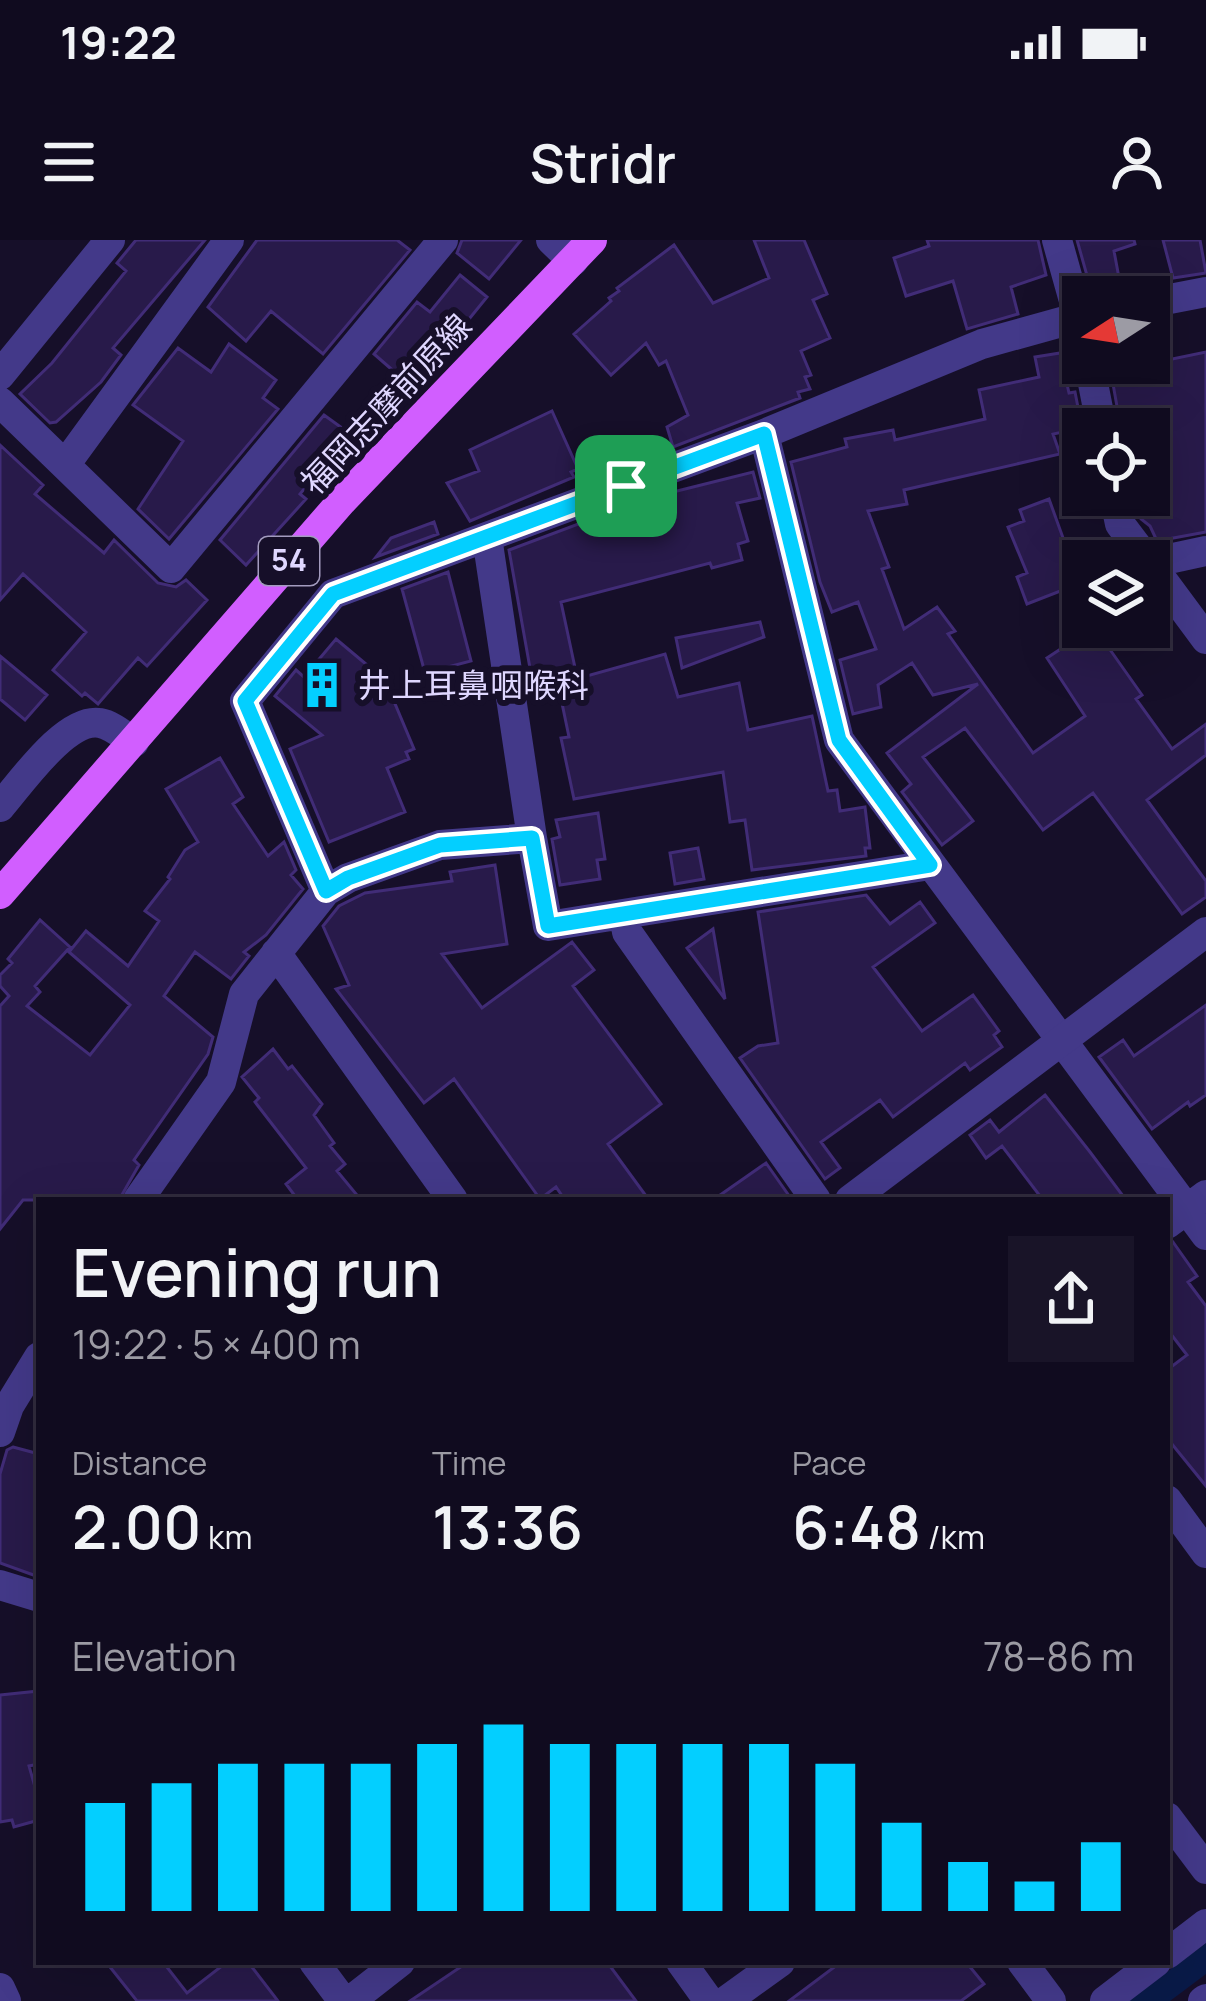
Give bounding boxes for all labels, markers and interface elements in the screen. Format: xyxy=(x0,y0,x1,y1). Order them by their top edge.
text: 19:22 xyxy=(60,11,177,73)
text: Stridr xyxy=(530,125,676,199)
icon: menu xyxy=(36,129,102,195)
icon: person xyxy=(1104,129,1170,195)
north arrow xyxy=(1062,276,1170,384)
map controls xyxy=(1062,276,1170,648)
street label: 福岡志摩前原線 xyxy=(290,304,481,503)
button: locate xyxy=(1062,408,1170,516)
pin xyxy=(575,435,677,537)
icon: arrive xyxy=(593,453,659,519)
road number: 54 xyxy=(259,537,319,585)
button: layers xyxy=(1062,540,1170,648)
building icon: 井上耳鼻咽喉科 xyxy=(297,660,347,710)
place label: 井上耳鼻咽喉科 xyxy=(358,662,589,707)
text: Evening run xyxy=(72,1227,442,1317)
button: share xyxy=(1008,1236,1134,1362)
text: 19:22 · 5 × 400 m xyxy=(72,1317,361,1371)
text: Distance xyxy=(72,1440,207,1485)
text: Time xyxy=(432,1440,507,1485)
text: Pace xyxy=(792,1440,867,1485)
text: 2.00 xyxy=(72,1485,201,1567)
text: 13:36 xyxy=(432,1485,583,1567)
text: 6:48 xyxy=(792,1485,921,1567)
text: km xyxy=(201,1514,252,1559)
text: /km xyxy=(921,1514,985,1559)
text: Elevation xyxy=(72,1629,237,1683)
text: 78–86 m xyxy=(983,1629,1134,1683)

